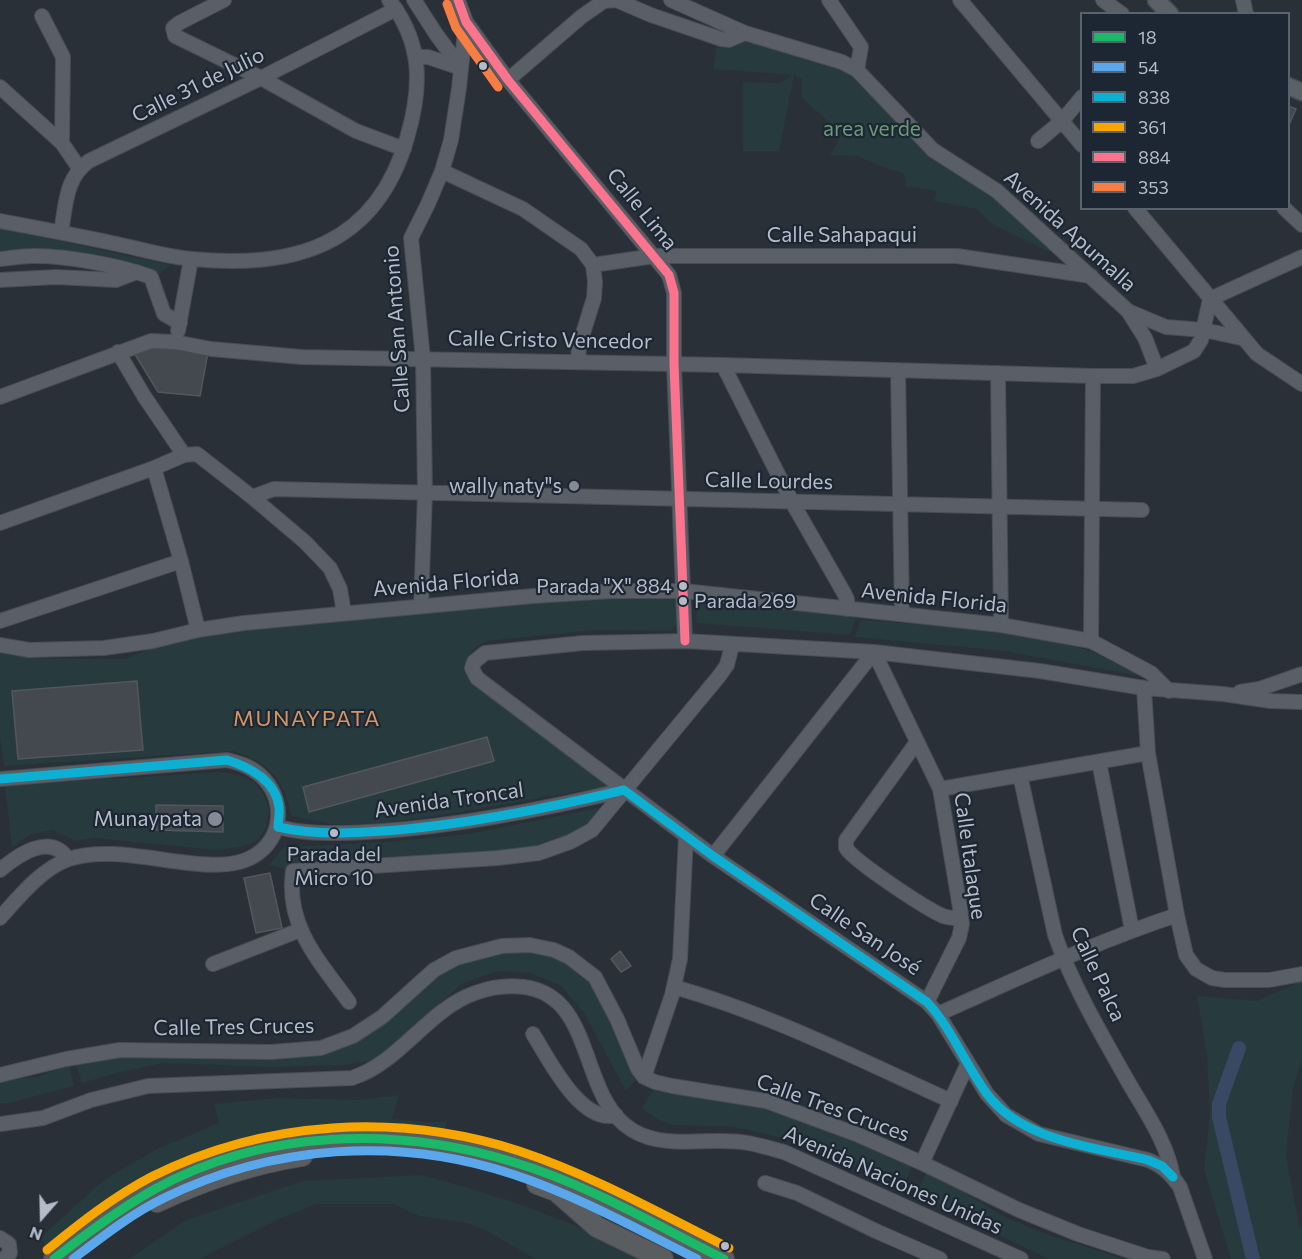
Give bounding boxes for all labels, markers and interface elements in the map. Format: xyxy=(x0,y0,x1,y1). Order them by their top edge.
legend xyxy=(1080,12,1290,210)
text: 18 xyxy=(1138,26,1157,48)
street label: Calle 31 de Julio xyxy=(128,42,268,128)
text: 54 xyxy=(1138,56,1159,78)
unlabelled marker xyxy=(477,60,489,72)
text: 838 xyxy=(1138,86,1170,108)
park label: area verde xyxy=(823,116,921,142)
text: 361 xyxy=(1138,116,1167,138)
text: 884 xyxy=(1138,146,1171,168)
street label: Calle Lima xyxy=(601,163,683,255)
street label: Avenida Apumalla xyxy=(999,165,1141,297)
text: 353 xyxy=(1138,176,1169,198)
street label: Calle Sahapaqui xyxy=(767,222,917,248)
street label: Calle San Antonio xyxy=(379,244,415,414)
street label: Calle Cristo Vencedor xyxy=(448,326,652,354)
street label: Calle Lourdes xyxy=(705,467,833,495)
place label: wally naty"s xyxy=(449,473,562,499)
marker: wally naty"s xyxy=(567,479,581,493)
street label: Avenida Florida xyxy=(372,564,520,602)
place label: Parada "X" 884 xyxy=(536,574,672,598)
street label: Avenida Florida xyxy=(860,578,1008,618)
marker: Parada "X" 884 xyxy=(677,580,689,592)
place label: Parada 269 xyxy=(694,589,796,613)
marker: Parada 269 xyxy=(677,595,689,607)
district label: MUNAYPATA xyxy=(233,706,381,732)
street label: Avenida Troncal xyxy=(373,777,525,823)
street label: Calle Italaque xyxy=(949,791,991,921)
place label: Munaypata xyxy=(94,806,202,832)
marker: Munaypata xyxy=(206,810,224,828)
marker: Parada del Micro 10 xyxy=(328,827,340,839)
place label: Parada del Micro 10 xyxy=(287,842,381,889)
street label: Calle San José xyxy=(804,887,926,981)
street label: Calle Palca xyxy=(1065,922,1131,1026)
street label: Calle Tres Cruces xyxy=(153,1013,315,1041)
street label: Calle Tres Cruces xyxy=(753,1069,913,1147)
street label: Avenida Naciones Unidas xyxy=(780,1120,1006,1240)
north arrow xyxy=(12,1187,72,1247)
text: N xyxy=(27,1223,45,1245)
unlabelled marker xyxy=(719,1240,731,1252)

